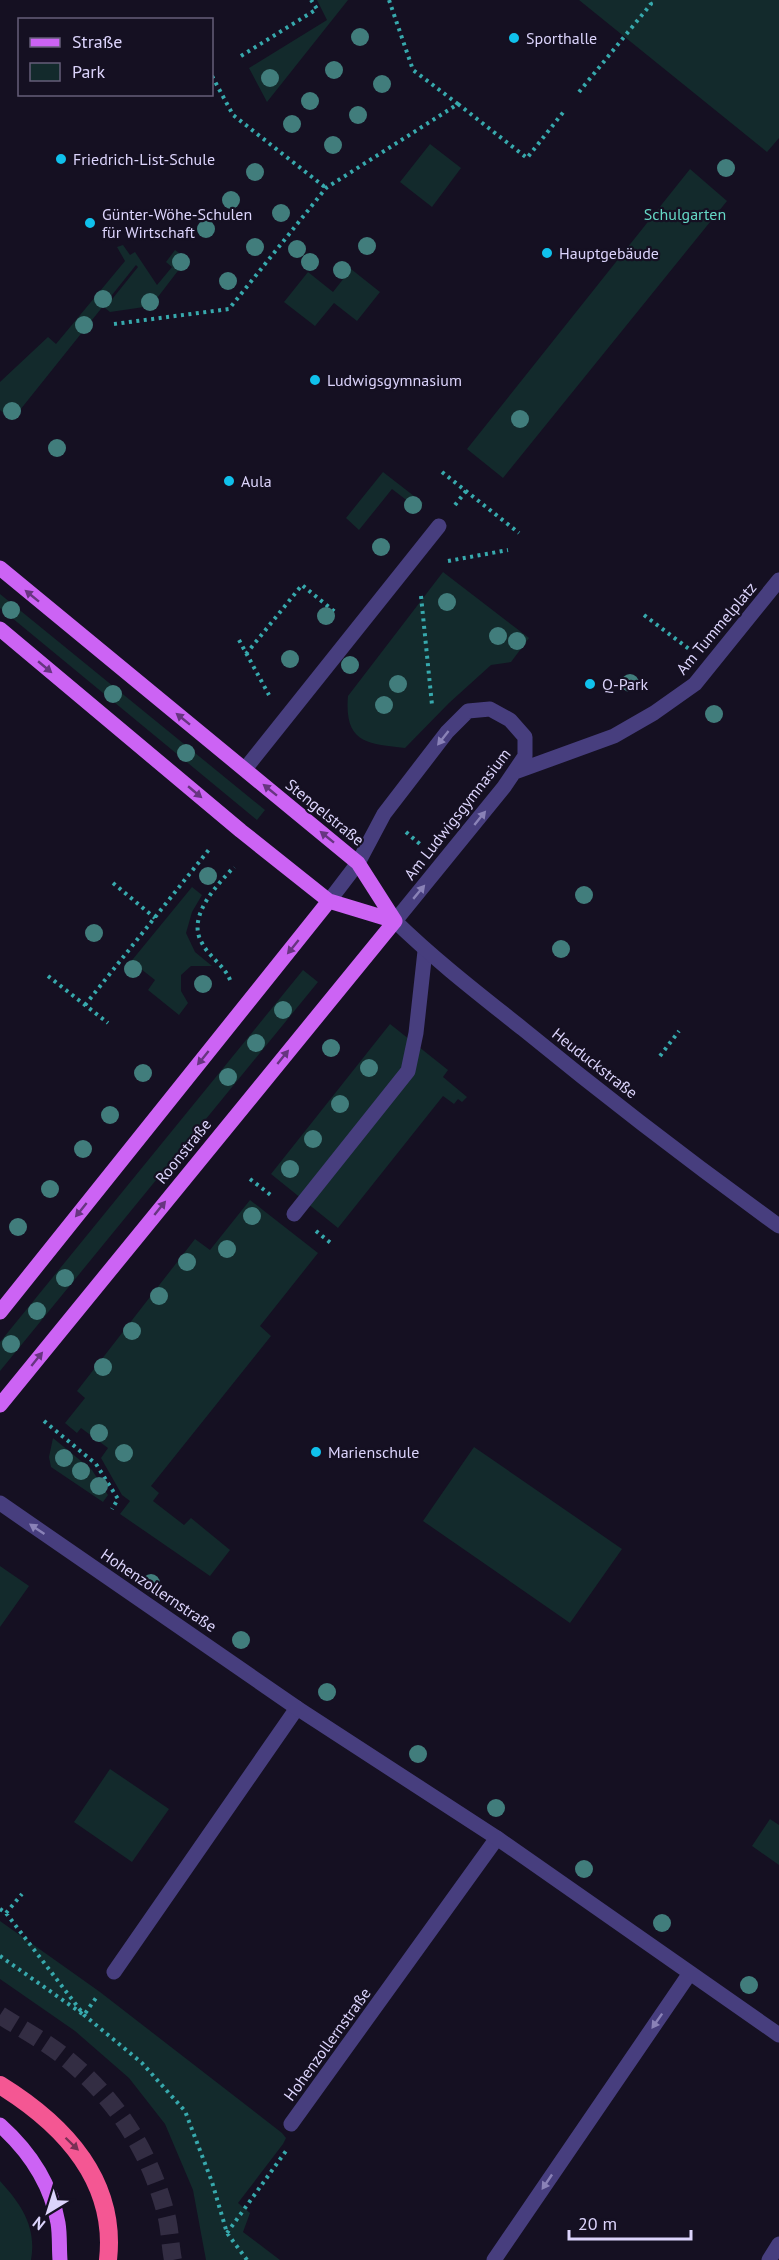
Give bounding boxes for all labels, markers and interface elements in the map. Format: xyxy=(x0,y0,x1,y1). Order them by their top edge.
legend xyxy=(18,18,213,96)
place label: Sporthalle xyxy=(526,28,597,48)
text: Straße xyxy=(72,30,123,53)
marker: Sporthalle xyxy=(507,31,521,45)
text: Park xyxy=(72,60,105,83)
place label: Friedrich-List-Schule xyxy=(73,149,215,169)
marker: Friedrich-List-Schule xyxy=(54,152,68,166)
place label: Günter-Wöhe-Schulen für Wirtschaft xyxy=(102,204,252,242)
park label: Schulgarten xyxy=(644,204,726,224)
marker: Günter-Wöhe-Schulen für Wirtschaft xyxy=(83,216,97,230)
place label: Hauptgebäude xyxy=(559,243,659,263)
marker: Hauptgebäude xyxy=(540,246,554,260)
place label: Ludwigsgymnasium xyxy=(327,370,462,390)
marker: Ludwigsgymnasium xyxy=(308,373,322,387)
place label: Aula xyxy=(241,471,272,491)
marker: Aula xyxy=(222,474,236,488)
street label: Am Tummelplatz xyxy=(672,578,760,678)
one-way arrow xyxy=(24,589,40,602)
one-way arrow xyxy=(37,660,52,673)
place label: Q-Park xyxy=(602,674,648,694)
marker: Q-Park xyxy=(583,677,597,691)
one-way arrow xyxy=(176,713,191,726)
one-way arrow xyxy=(437,730,449,745)
street label: Am Ludwigsgymnasium xyxy=(399,744,515,884)
street label: Stengelstraße xyxy=(282,774,368,850)
one-way arrow xyxy=(263,784,278,797)
one-way arrow xyxy=(187,785,202,798)
one-way arrow xyxy=(473,810,485,825)
one-way arrow xyxy=(319,831,334,843)
one-way arrow xyxy=(412,885,425,900)
one-way arrow xyxy=(286,939,299,955)
street label: Heuduckstraße xyxy=(548,1023,642,1103)
one-way arrow xyxy=(277,1049,290,1065)
one-way arrow xyxy=(197,1050,210,1066)
street label: Roonstraße xyxy=(151,1114,215,1188)
one-way arrow xyxy=(154,1200,167,1216)
one-way arrow xyxy=(75,1202,88,1218)
one-way arrow xyxy=(30,1352,43,1367)
place label: Marienschule xyxy=(328,1442,419,1462)
marker: Marienschule xyxy=(309,1445,323,1459)
one-way arrow xyxy=(30,1523,46,1535)
street label: Hohenzollernstraße xyxy=(97,1544,221,1636)
street label: Hohenzollernstraße xyxy=(279,1983,375,2105)
one-way arrow xyxy=(651,2013,663,2029)
one-way arrow xyxy=(64,2137,79,2151)
one-way arrow xyxy=(541,2174,552,2191)
north arrow xyxy=(18,2182,78,2242)
scale bar xyxy=(569,2203,690,2241)
text: 20 m xyxy=(578,2212,617,2235)
text: N xyxy=(28,2213,49,2235)

